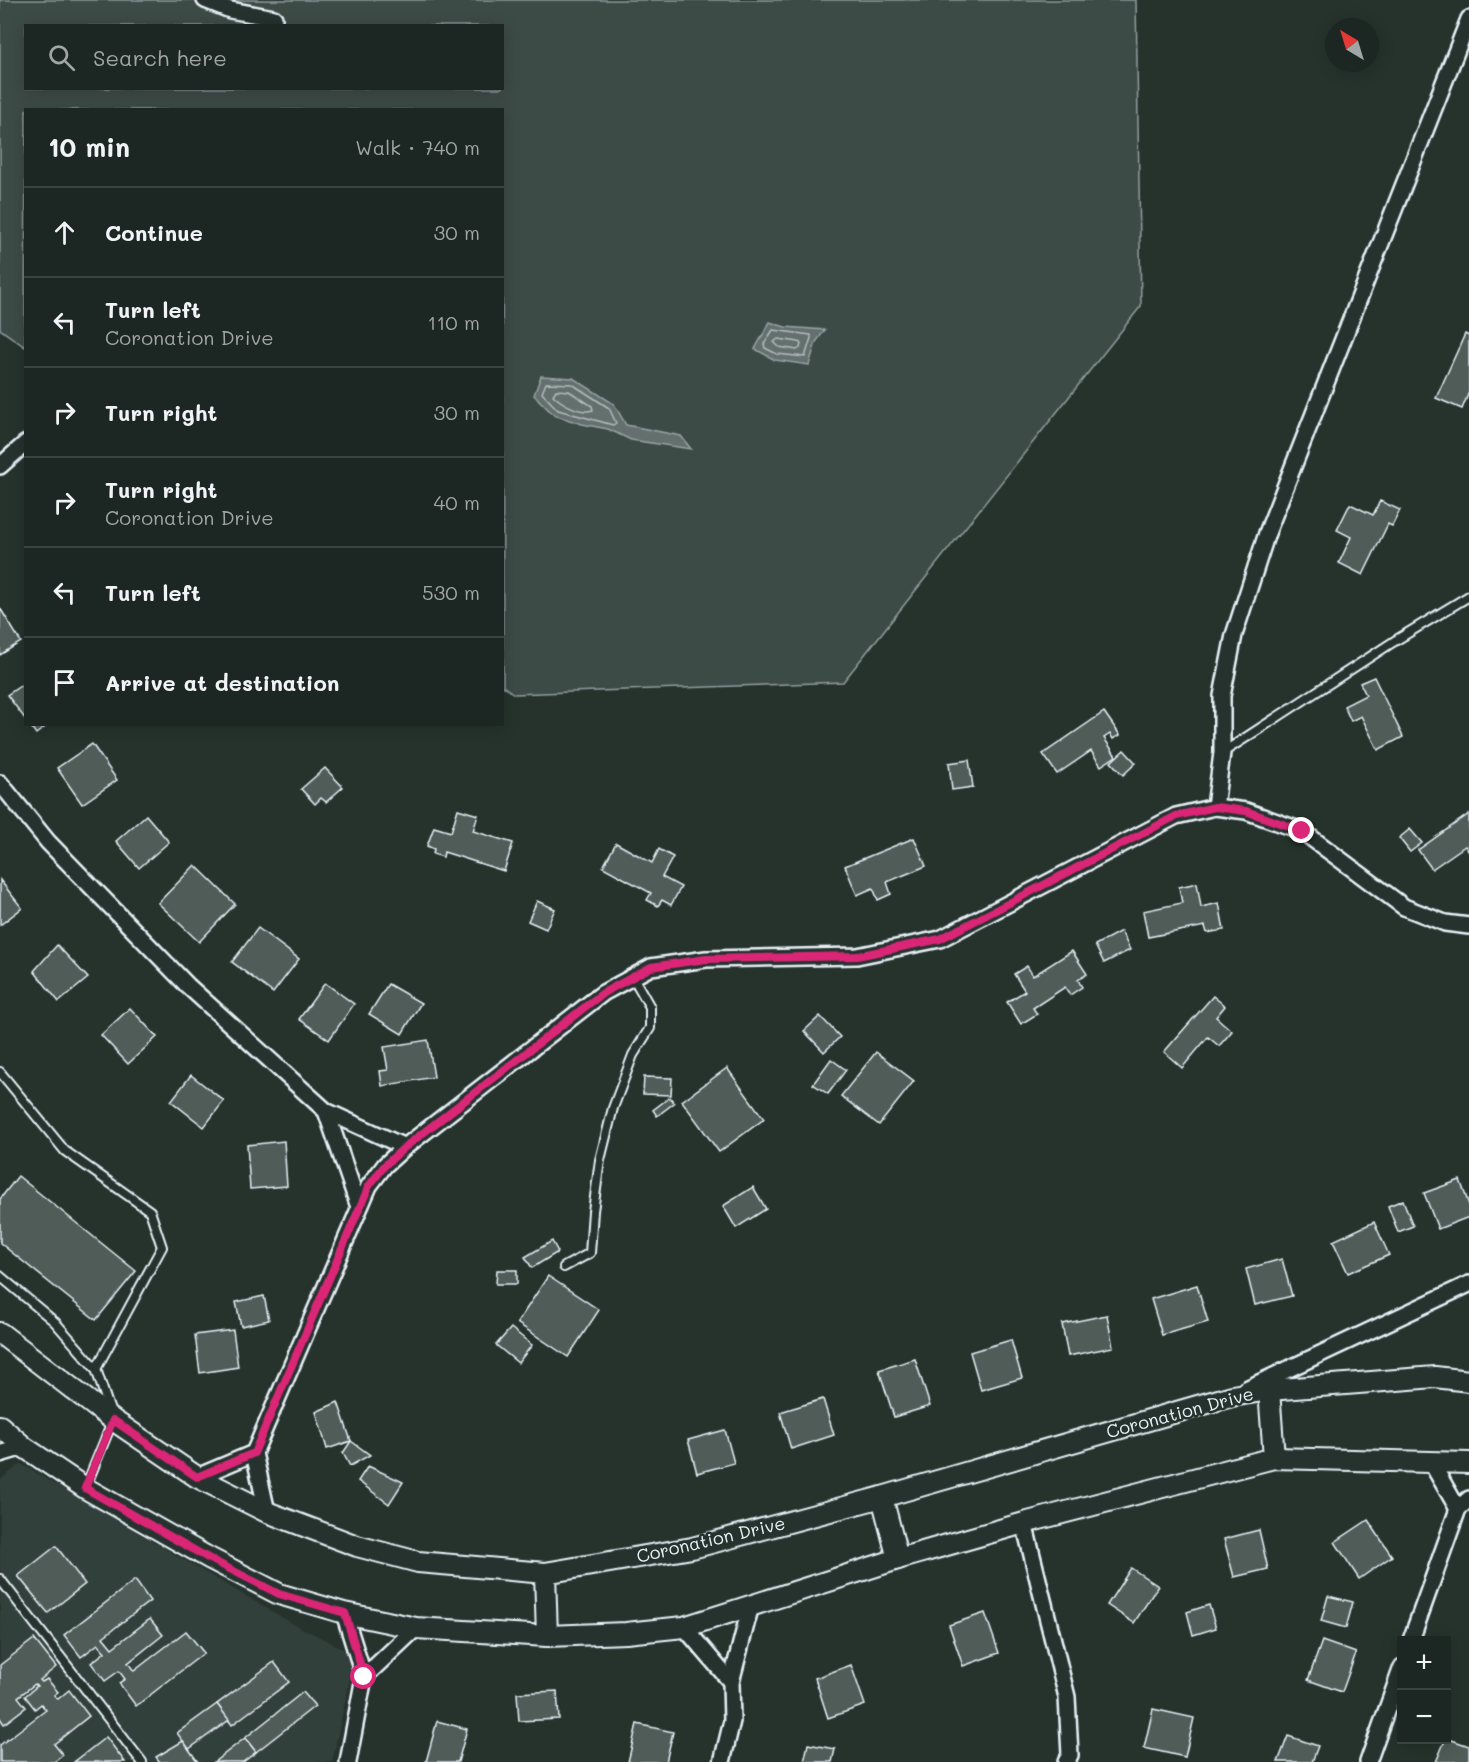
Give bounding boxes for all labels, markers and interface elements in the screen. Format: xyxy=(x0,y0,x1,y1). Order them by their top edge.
north arrow xyxy=(1325,18,1379,72)
search box xyxy=(24,24,504,90)
icon: search xyxy=(45,41,78,74)
text: Search here xyxy=(93,43,227,72)
text: 10 min xyxy=(48,130,130,164)
text: Walk · 740 m xyxy=(355,134,480,160)
icon: ahead xyxy=(48,216,81,249)
text: Continue xyxy=(105,218,203,247)
text: 30 m xyxy=(434,219,480,245)
text: Turn left xyxy=(105,295,201,324)
icon: left xyxy=(48,306,81,339)
text: 110 m xyxy=(427,309,480,335)
text: Coronation Drive xyxy=(105,324,274,350)
icon: right xyxy=(48,396,81,429)
text: Turn right xyxy=(105,398,217,427)
text: 30 m xyxy=(434,399,480,425)
text: Turn right xyxy=(105,475,217,504)
icon: right xyxy=(48,486,81,519)
text: 40 m xyxy=(434,489,480,515)
text: Coronation Drive xyxy=(105,504,274,530)
icon: left xyxy=(48,576,81,609)
text: Turn left xyxy=(105,578,201,607)
text: 530 m xyxy=(422,579,480,605)
icon: arrive xyxy=(48,666,81,699)
text: Arrive at destination xyxy=(105,668,340,697)
route end xyxy=(1288,817,1314,843)
street label: Coronation Drive xyxy=(1103,1381,1256,1443)
street label: Coronation Drive xyxy=(634,1510,787,1568)
map controls xyxy=(1397,1636,1451,1744)
button: + xyxy=(1397,1636,1451,1690)
route start xyxy=(350,1663,376,1689)
button: − xyxy=(1397,1690,1451,1744)

